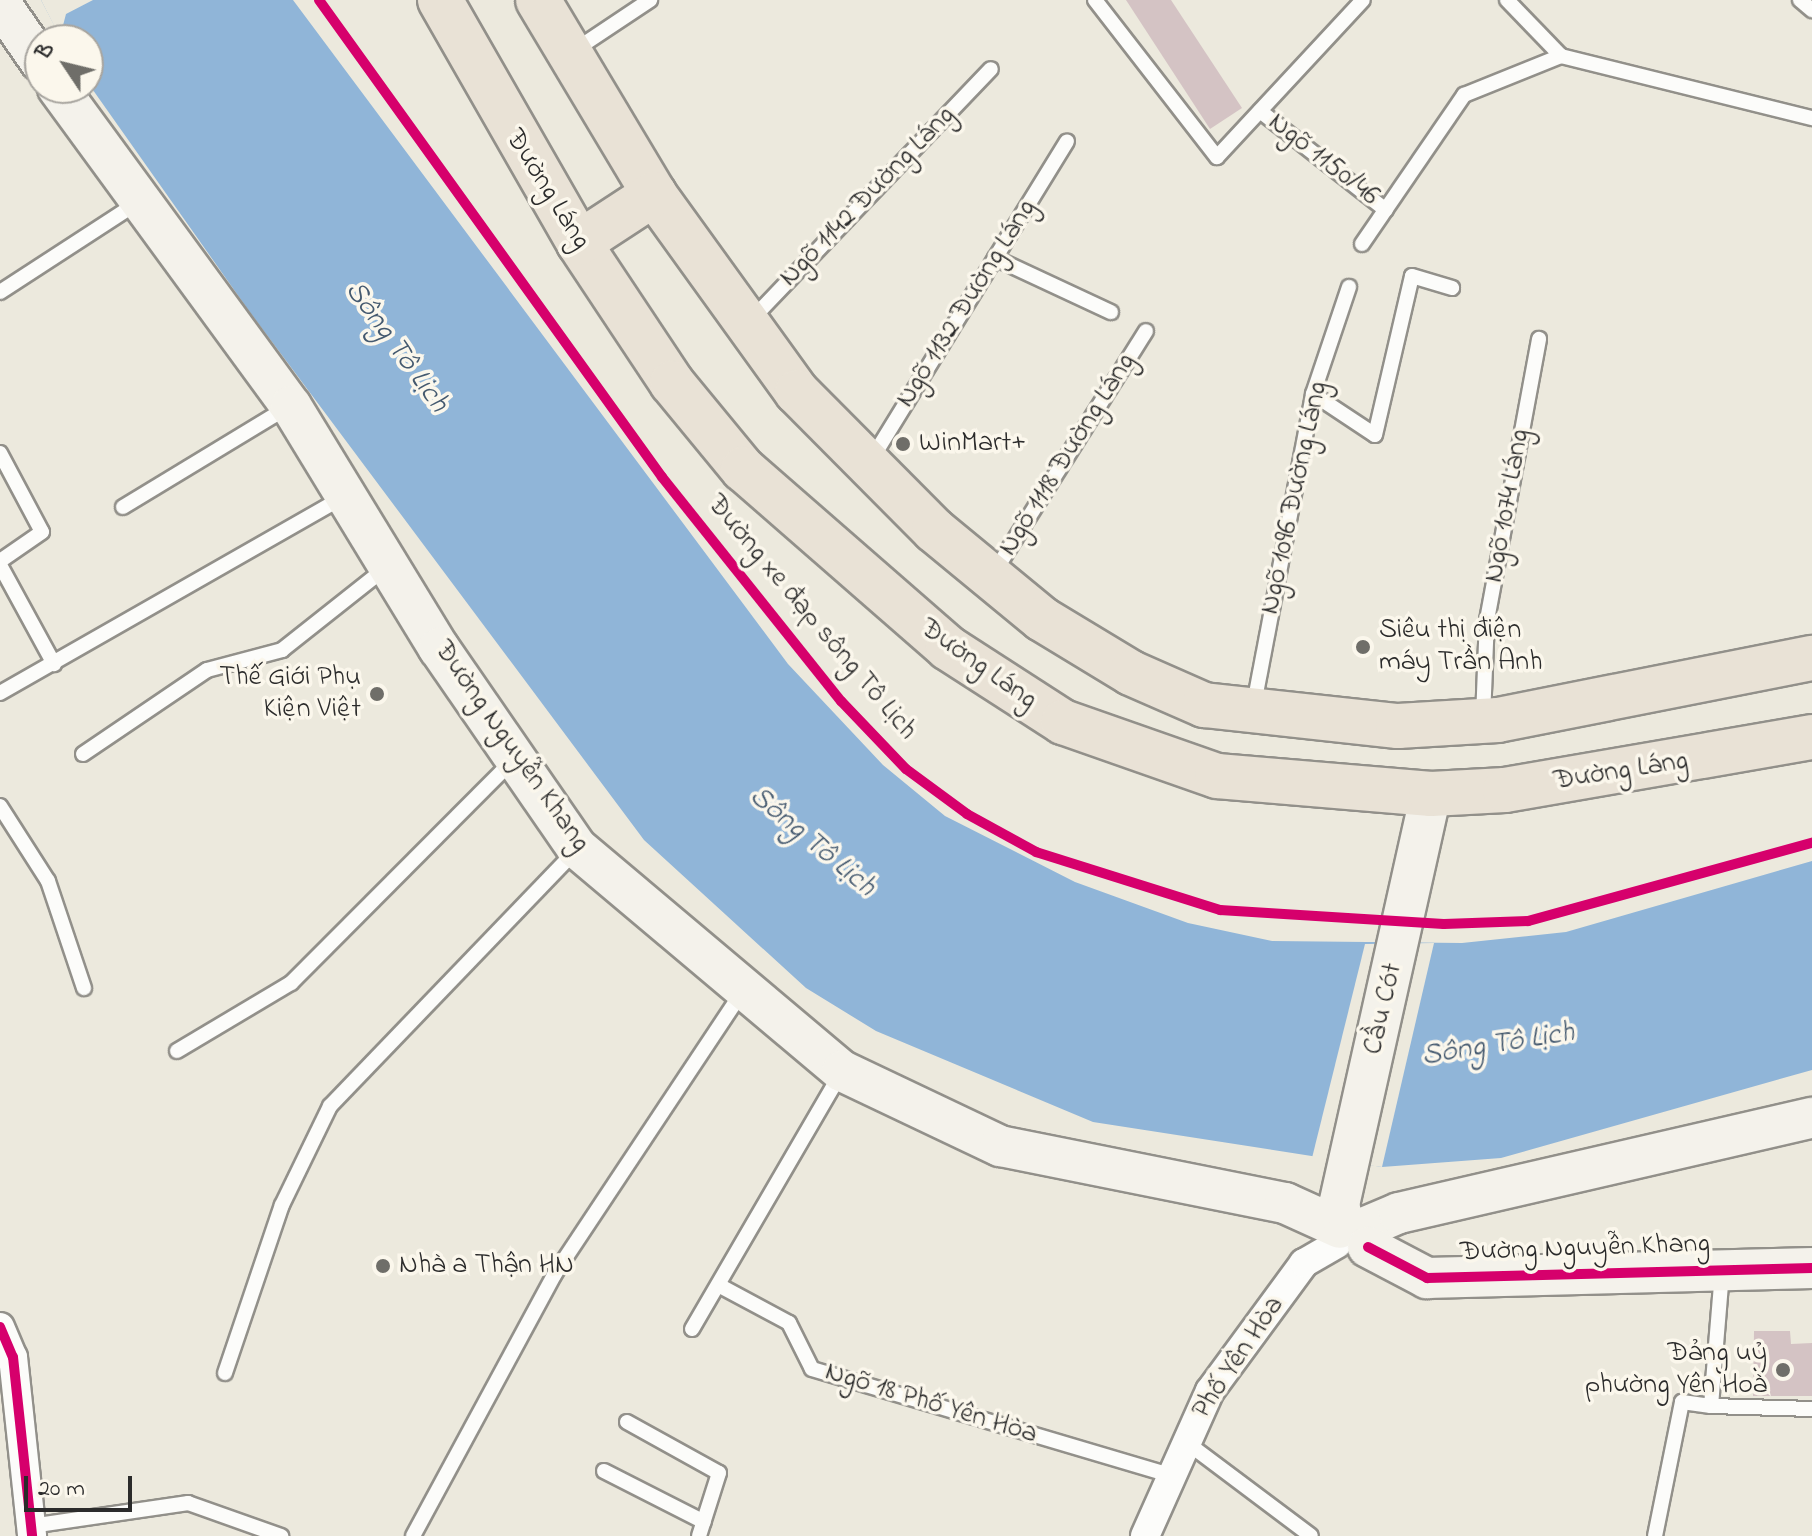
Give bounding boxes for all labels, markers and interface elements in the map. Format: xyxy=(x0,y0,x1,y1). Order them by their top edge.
north arrow xyxy=(24,24,104,104)
text: B xyxy=(29,36,63,67)
street label: Ngõ 1142 Đường Láng xyxy=(773,99,963,295)
street label: Ngõ 1150/46 xyxy=(1261,106,1385,214)
street label: Đường Láng xyxy=(497,124,597,256)
street label: Ngõ 1132 Đường Láng xyxy=(889,194,1045,414)
water label: Sông Tô Lịch xyxy=(336,274,456,420)
street label: Ngõ 1118 Đường Láng xyxy=(992,347,1144,563)
street label: Ngõ 1096 Đường Láng xyxy=(1254,379,1336,617)
place label: WinMart+ xyxy=(919,427,1026,461)
street label: Ngõ 1074 Láng xyxy=(1478,427,1538,585)
marker: WinMart+ xyxy=(894,435,912,453)
street label: Đường xe đạp sông Tô Lịch xyxy=(699,489,923,747)
street label: Đường Láng xyxy=(913,612,1043,718)
place label: Siêu thị điện máy Trần Anh xyxy=(1379,614,1542,680)
street label: Đường Nguyễn Khang xyxy=(426,635,596,859)
marker: Siêu thị điện máy Trần Anh xyxy=(1354,638,1372,656)
place label: Thế Giới Phụ Kiện Việt xyxy=(219,661,361,727)
marker: Thế Giới Phụ Kiện Việt xyxy=(368,685,386,703)
street label: Đường Láng xyxy=(1552,745,1690,799)
water label: Sông Tô Lịch xyxy=(742,779,882,905)
street label: Cầu Cót xyxy=(1357,960,1411,1058)
water label: Sông Tô Lịch xyxy=(1419,1015,1577,1075)
street label: Đường Nguyễn Khang xyxy=(1459,1228,1711,1270)
place label: Nhà a Thận HN xyxy=(399,1249,574,1283)
marker: Nhà a Thận HN xyxy=(374,1257,392,1275)
street label: Phố Yên Hòa xyxy=(1186,1290,1292,1426)
place label: Đảng uỷ phường Yên Hoà xyxy=(1585,1337,1767,1403)
street label: Ngõ 18 Phố Yên Hòa xyxy=(821,1356,1041,1452)
marker: Đảng uỷ phường Yên Hoà xyxy=(1774,1361,1792,1379)
scale bar xyxy=(28,1460,136,1510)
text: 20 m xyxy=(38,1472,85,1507)

